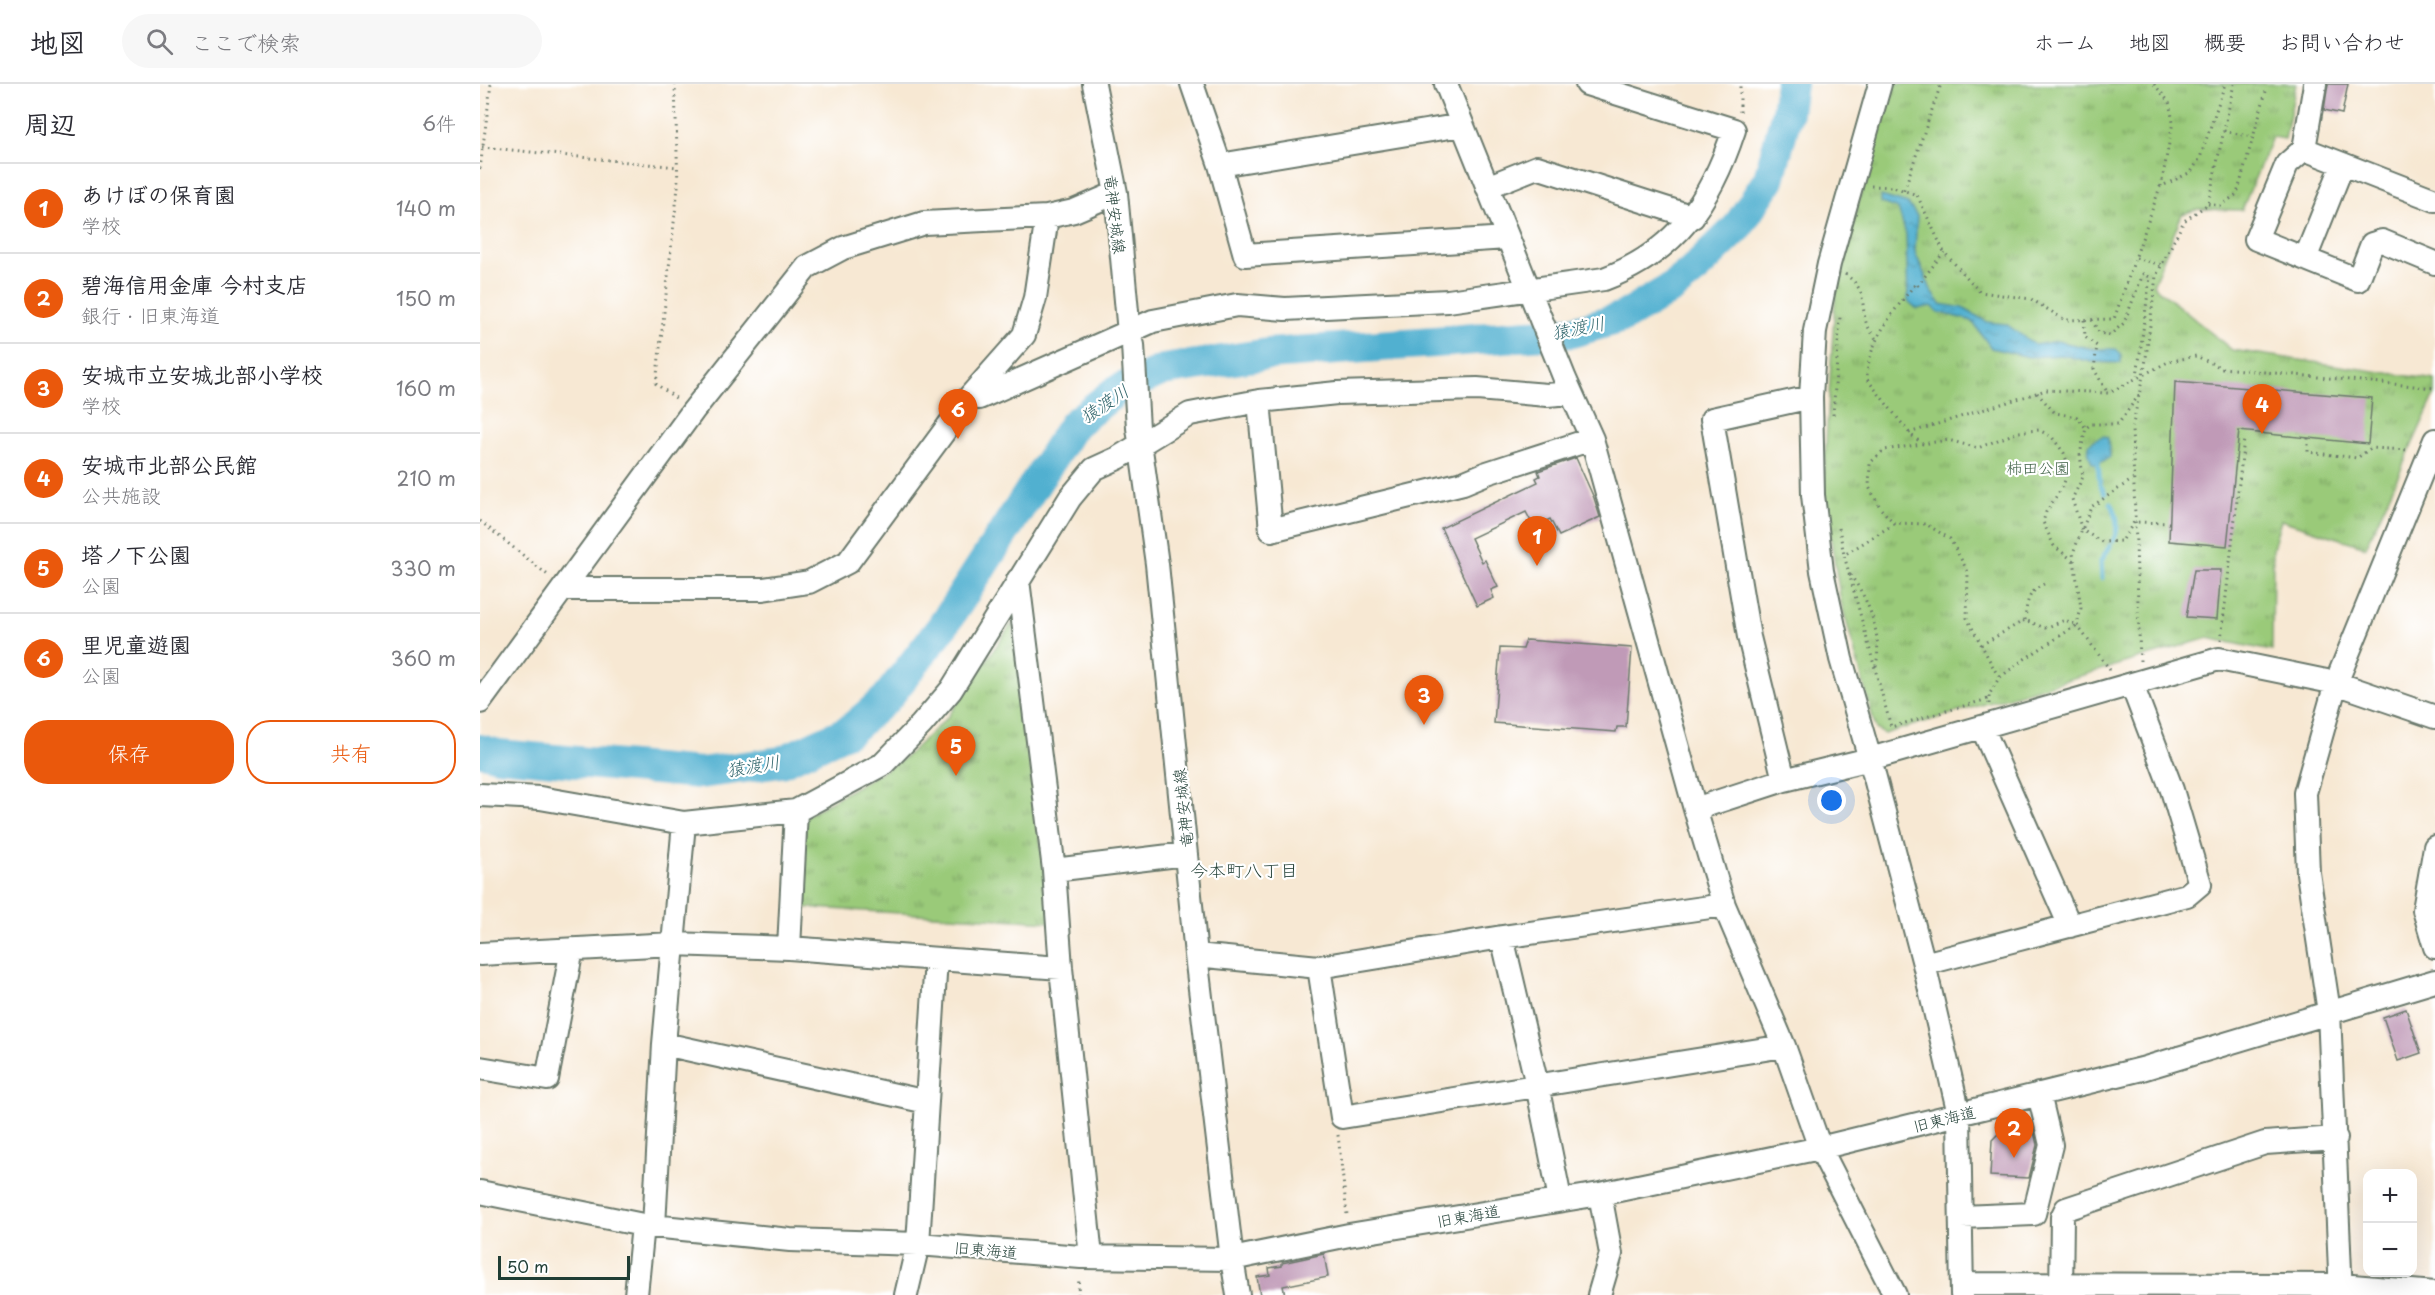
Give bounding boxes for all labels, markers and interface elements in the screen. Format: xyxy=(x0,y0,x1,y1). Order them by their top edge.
search box xyxy=(122,14,542,68)
text: 地図 xyxy=(30,20,86,63)
icon: search xyxy=(143,25,176,58)
text: ここで検索 xyxy=(191,25,301,58)
text: ホーム xyxy=(2034,25,2096,57)
text: 地図 xyxy=(2129,25,2171,57)
text: 概要 xyxy=(2204,25,2246,57)
text: お問い合わせ xyxy=(2279,25,2405,57)
text: 周辺 xyxy=(24,104,76,143)
text: 6件 xyxy=(422,108,456,138)
street label: 竜神安城線 xyxy=(1099,173,1133,255)
text: あけぼの保育園 xyxy=(81,177,236,210)
text: 1 xyxy=(39,193,48,223)
text: 140 m xyxy=(396,193,456,223)
text: 学校 xyxy=(81,210,121,240)
text: 碧海信用金庫 今村支店 xyxy=(81,267,308,300)
text: 2 xyxy=(36,283,51,313)
text: 150 m xyxy=(396,283,456,313)
text: 銀行 · 旧東海道 xyxy=(81,300,220,330)
water label: 猿渡川 xyxy=(1549,309,1607,345)
text: 安城市立安城北部小学校 xyxy=(81,357,323,390)
text: 3 xyxy=(37,373,50,403)
text: 160 m xyxy=(396,373,456,403)
water label: 猿渡川 xyxy=(1074,377,1134,429)
pin: 4 xyxy=(2242,384,2282,434)
text: 学校 xyxy=(81,390,121,420)
pin: 6 xyxy=(938,390,978,439)
text: 安城市北部公民館 xyxy=(81,447,257,480)
park label: 柿田公園 xyxy=(2006,455,2070,479)
text: 4 xyxy=(37,463,50,493)
text: 210 m xyxy=(397,463,456,493)
text: 公共施設 xyxy=(81,480,161,510)
pin: 1 xyxy=(1518,516,1556,566)
text: 塔ノ下公園 xyxy=(81,537,191,570)
text: 5 xyxy=(37,553,50,583)
text: 330 m xyxy=(390,553,456,583)
text: 公園 xyxy=(81,570,121,600)
text: 里児童遊園 xyxy=(81,627,191,660)
text: 6 xyxy=(36,643,51,673)
text: 360 m xyxy=(390,643,456,673)
text: 公園 xyxy=(81,660,121,690)
pin: 3 xyxy=(1404,676,1444,725)
button: 保存 xyxy=(24,720,234,784)
button: 共有 xyxy=(246,720,456,784)
pin: 5 xyxy=(936,726,976,776)
water label: 猿渡川 xyxy=(724,747,782,783)
street label: 竜神安城線 xyxy=(1166,767,1198,849)
your location xyxy=(1817,786,1846,815)
district label: 今本町八丁目 xyxy=(1190,856,1298,883)
street label: 旧東海道 xyxy=(1910,1099,1978,1137)
pin: 2 xyxy=(1994,1108,2033,1158)
map controls xyxy=(2363,1169,2417,1277)
button: + xyxy=(2363,1169,2417,1223)
street label: 旧東海道 xyxy=(1434,1198,1502,1232)
button: − xyxy=(2363,1223,2417,1277)
street label: 旧東海道 xyxy=(953,1234,1019,1264)
scale bar xyxy=(498,1253,630,1280)
text: 50 m xyxy=(507,1254,548,1278)

